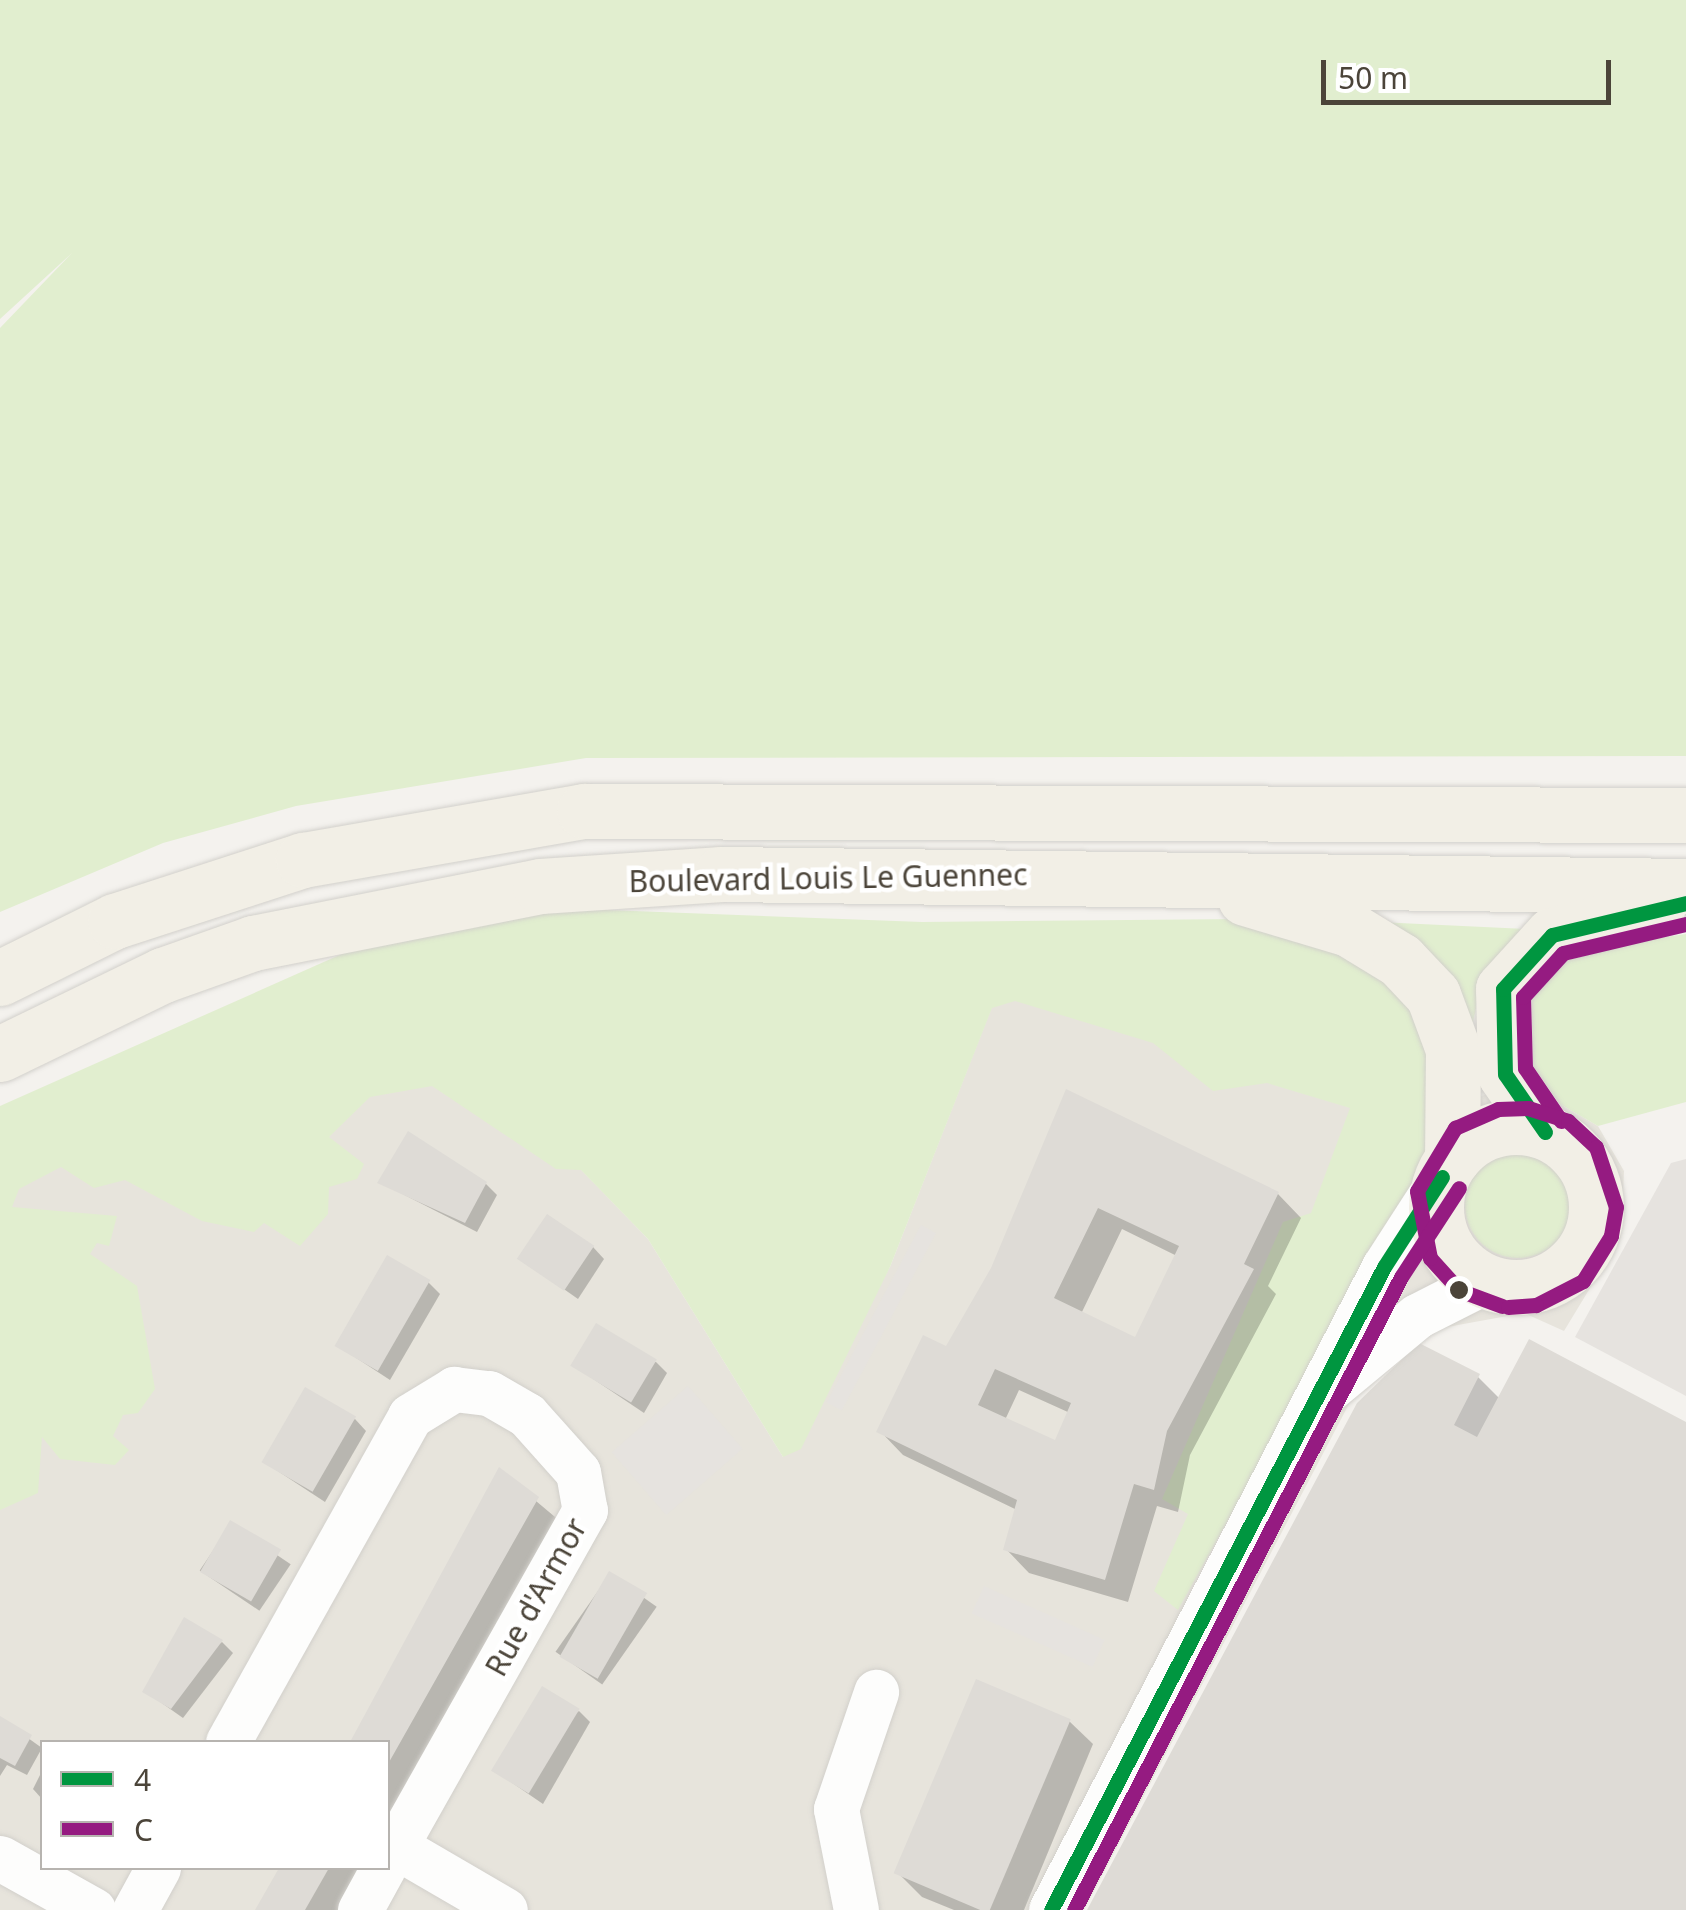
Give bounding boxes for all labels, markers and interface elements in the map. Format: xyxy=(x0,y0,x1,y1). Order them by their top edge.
scale bar xyxy=(1326,40,1616,102)
text: 50 m xyxy=(1338,57,1408,98)
street label: Boulevard Louis Le Guennec xyxy=(628,857,1028,899)
unlabelled marker xyxy=(1449,1280,1469,1300)
street label: Rue d'Armor xyxy=(478,1512,594,1682)
legend xyxy=(40,1740,390,1870)
text: 4 xyxy=(134,1759,151,1800)
text: C xyxy=(134,1809,153,1850)

